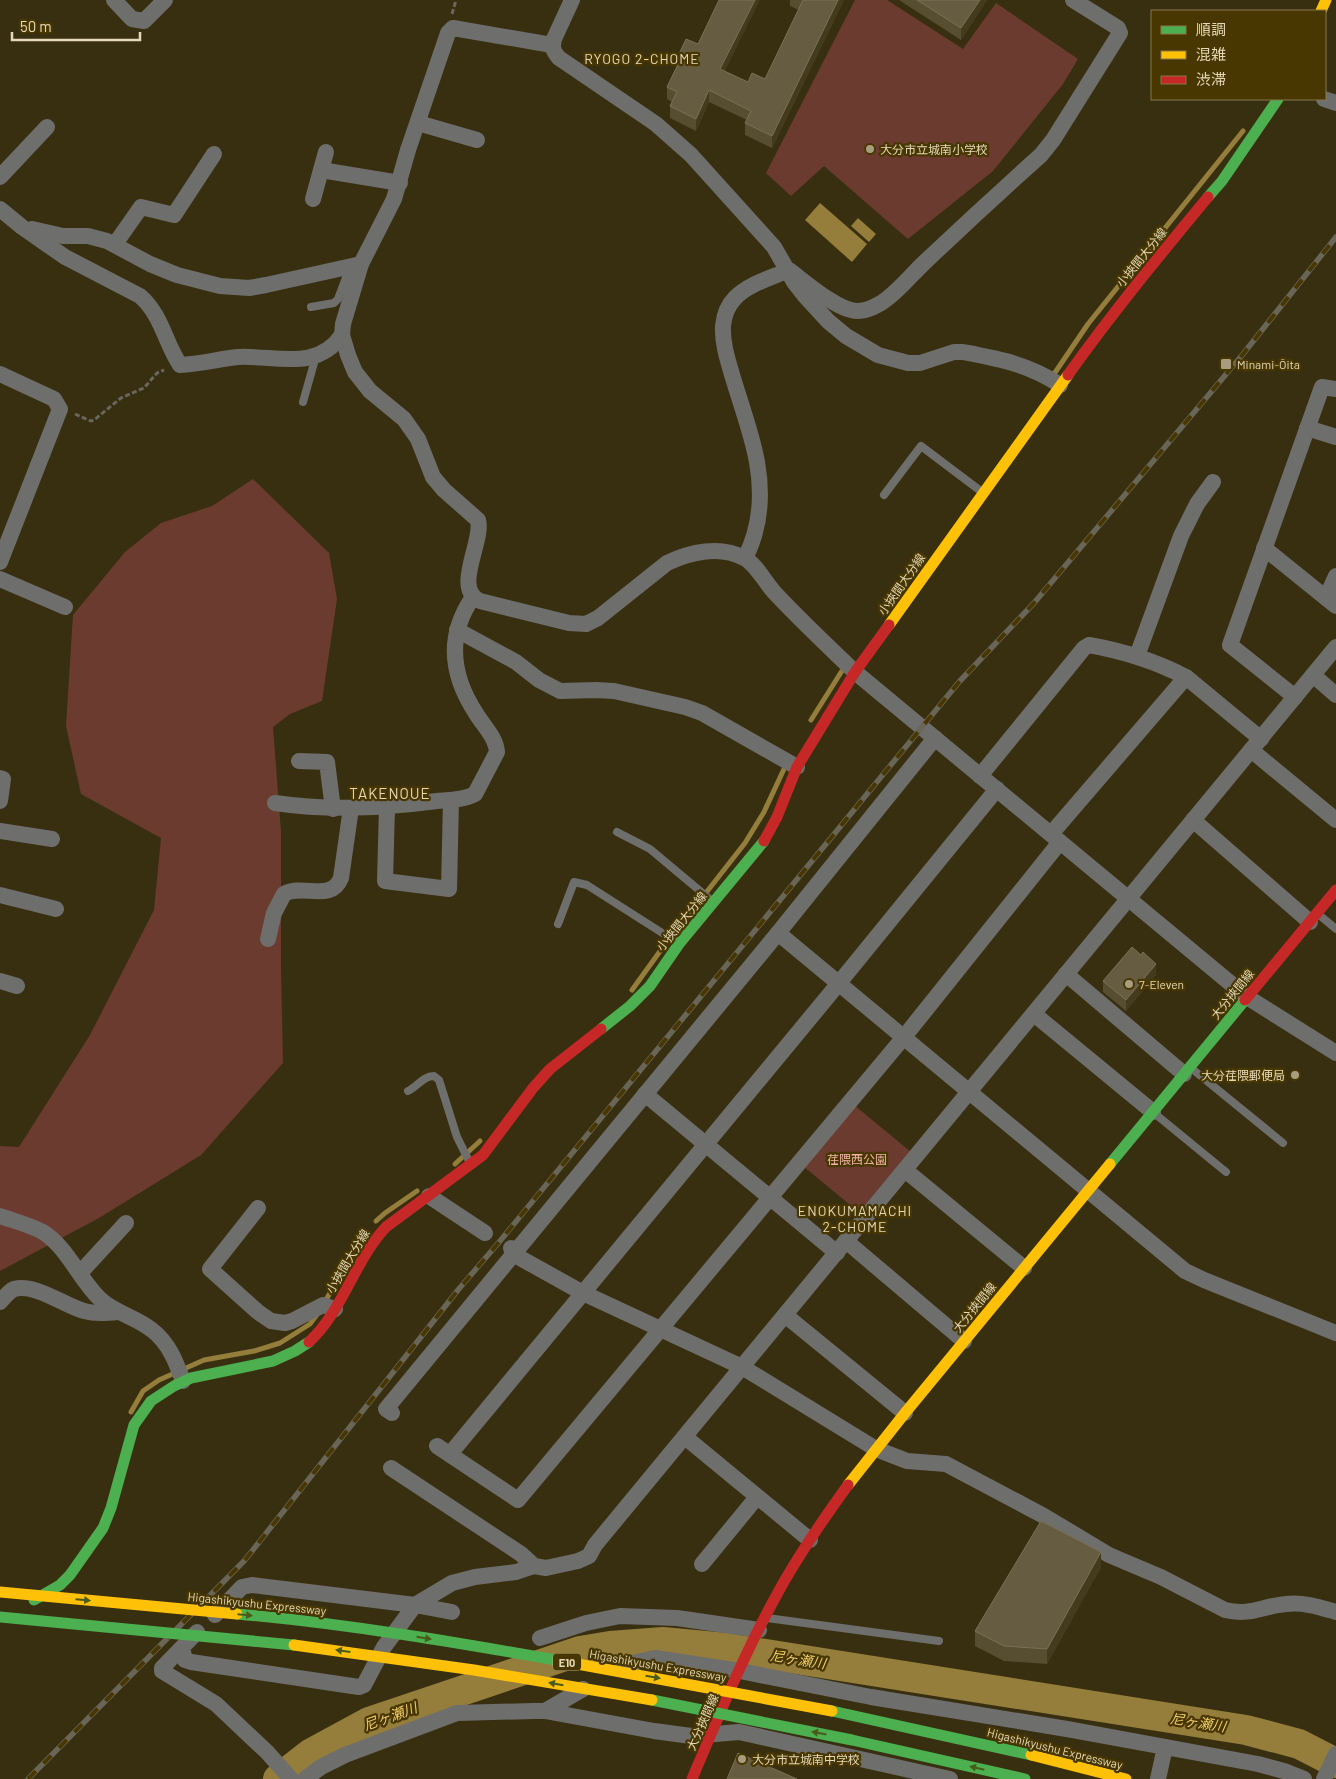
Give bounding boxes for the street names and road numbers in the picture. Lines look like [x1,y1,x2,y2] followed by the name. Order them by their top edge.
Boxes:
[1113,225,1169,289] street label: 小挾間大分線
[875,550,927,618] street label: 小挾間大分線
[653,889,709,953] street label: 小挾間大分線
[1208,966,1256,1022] street label: 大分挾間線
[322,1227,372,1295] street label: 小挾間大分線
[950,1279,998,1335] street label: 大分挾間線
[187,1589,327,1617] street label: Higashikyushu Expressway
[588,1646,728,1684] street label: Higashikyushu Expressway
[553,1654,581,1670] road number: E10
[683,1692,721,1752] street label: 大分挾間線
[986,1724,1125,1772] street label: Higashikyushu Expressway

